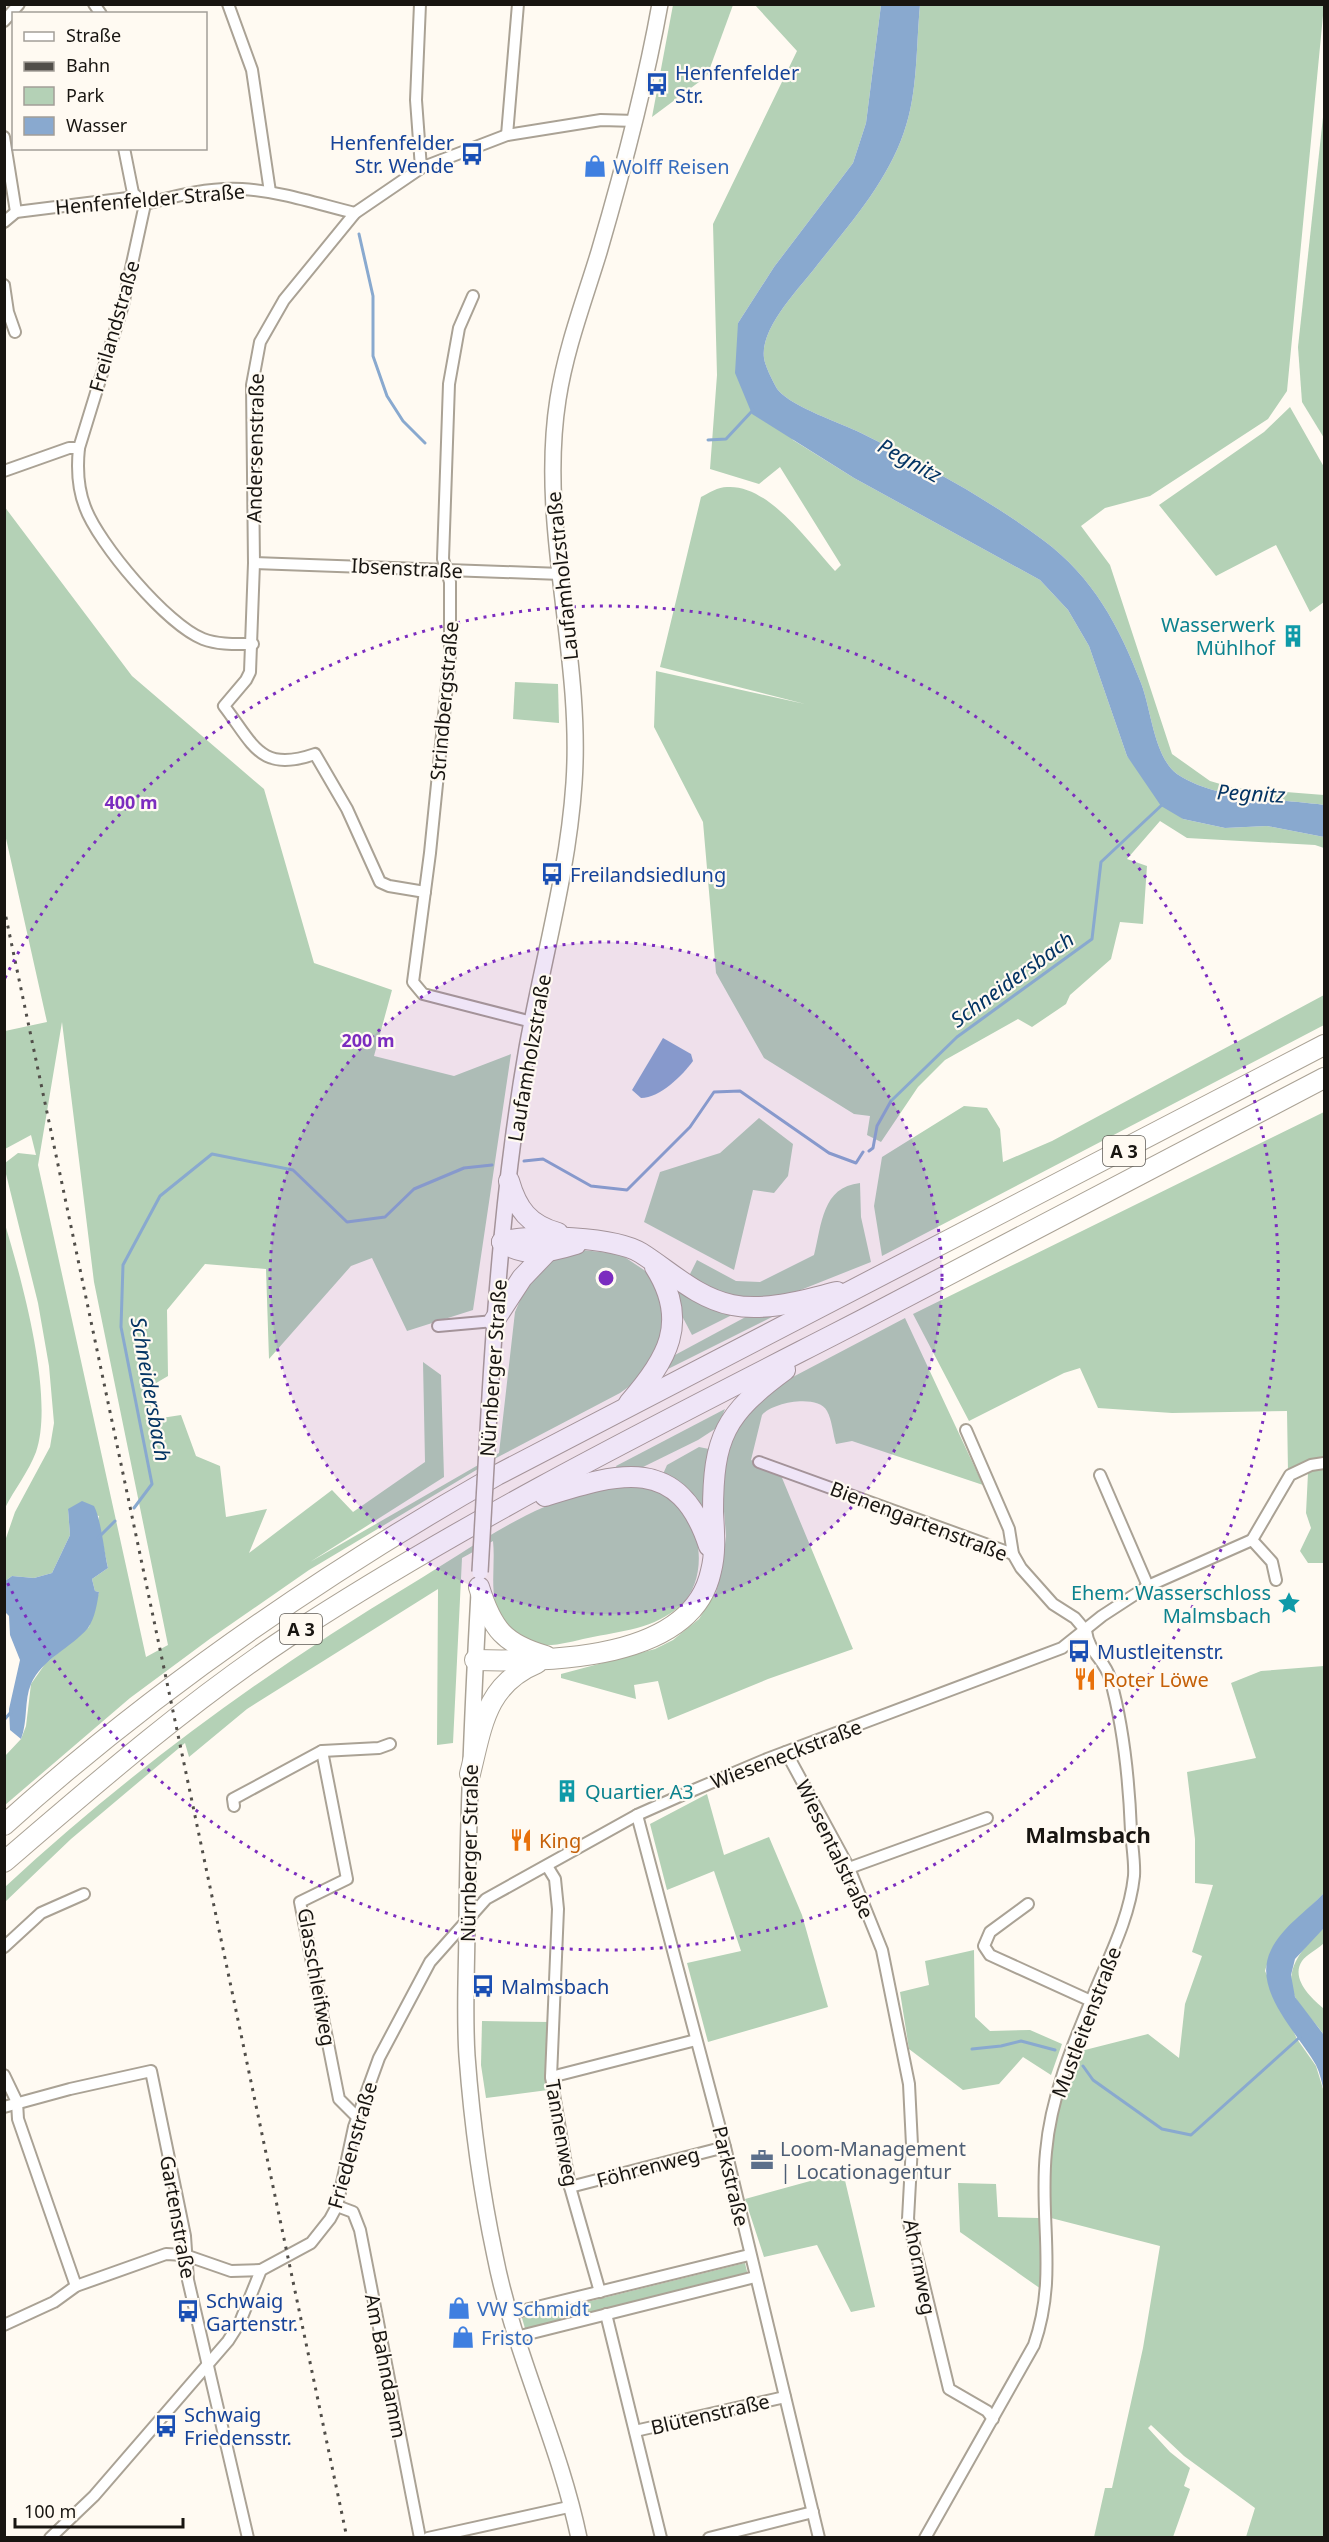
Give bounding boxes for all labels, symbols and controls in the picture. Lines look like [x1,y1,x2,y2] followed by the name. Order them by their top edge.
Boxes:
[12,12,207,150] legend
[66,23,121,47] text: Straße
[66,53,110,77] text: Bahn
[675,59,799,109] place label: Henfenfelder Str.
[644,71,670,97] bus stop icon: Henfenfelder Str.
[66,83,104,107] text: Park
[66,113,128,137] text: Wasser
[330,129,454,179] place label: Henfenfelder Str. Wende
[459,141,485,167] bus stop icon: Henfenfelder Str. Wende
[582,153,608,179] shop icon: Wolff Reisen
[613,153,730,180] place label: Wolff Reisen
[54,177,246,221] street label: Henfenfelder Straße
[82,257,146,395] street label: Freilandstraße
[240,373,270,523] street label: Andersenstraße
[873,431,947,489] water label: Pegnitz
[540,490,584,662] street label: Laufamholzstraße
[350,552,464,584] street label: Ibsenstraße
[1161,611,1276,661] place label: Wasserwerk Mühlhof
[424,620,464,782] street label: Strindbergstraße
[1280,623,1306,649] building icon: Wasserwerk Mühlhof
[1216,777,1287,809] water label: Pegnitz
[104,790,158,814] text: 400 m
[539,861,565,887] bus stop icon: Freilandsiedlung
[570,861,726,888] place label: Freilandsiedlung
[945,925,1079,1033] water label: Schneidersbach
[501,972,557,1144] street label: Laufamholzstraße
[341,1028,395,1052] text: 200 m
[1103,1136,1145,1166] road number: A 3
[596,1268,616,1288] centre of rings
[473,1278,513,1458] street label: Nürnberger Straße
[125,1315,177,1463] water label: Schneidersbach
[826,1475,1012,1567] street label: Bienengartenstraße
[1071,1579,1271,1629] place label: Ehem. Wasserschloss Malmsbach
[1276,1590,1302,1616] place icon: Ehem. Wasserschloss Malmsbach
[280,1614,322,1644] road number: A 3
[1066,1638,1092,1664] bus stop icon: Mustleitenstr.
[1097,1638,1224,1665] place label: Mustleitenstr.
[1072,1666,1098,1692] restaurant icon: Roter Löwe
[1103,1666,1209,1693] place label: Roter Löwe
[707,1713,865,1795] street label: Wieseneckstraße
[454,1764,484,1942] street label: Nürnberger Straße
[790,1775,880,1923] street label: Wiesentalstraße
[554,1778,580,1804] building icon: Quartier A3
[585,1778,694,1805] place label: Quartier A3
[1025,1819,1151,1849] district label: Malmsbach
[508,1827,534,1853] restaurant icon: King
[539,1827,581,1854] place label: King
[292,1906,342,2048] street label: Glasschleifweg
[1045,1943,1127,2101] street label: Mustleitenstraße
[470,1973,496,1999] bus stop icon: Malmsbach
[501,1973,609,2000] place label: Malmsbach
[539,2077,585,2189] street label: Tannenweg
[321,2078,383,2212] street label: Friedenstraße
[706,2123,756,2229] street label: Parkstraße
[780,2135,966,2185] place label: Loom-Management | Locationagentur
[593,2140,703,2194] street label: Föhrenweg
[749,2147,775,2173] office icon: Loom-Management | Locationagentur
[154,2153,202,2281] street label: Gartenstraße
[897,2217,943,2317] street label: Ahornweg
[206,2287,298,2337] place label: Schwaig Gartenstr.
[359,2291,413,2441] street label: Am Bahndamm
[446,2295,472,2321] shop icon: VW Schmidt
[477,2295,589,2322] place label: VW Schmidt
[175,2298,201,2324] bus stop icon: Schwaig Gartenstr.
[450,2324,476,2350] shop icon: Fristo
[481,2324,534,2351] place label: Fristo
[648,2387,772,2441] street label: Blütenstraße
[184,2401,292,2451] place label: Schwaig Friedensstr.
[153,2413,179,2439] bus stop icon: Schwaig Friedensstr.
[15,2491,183,2529] scale bar
[24,2499,76,2523] text: 100 m

